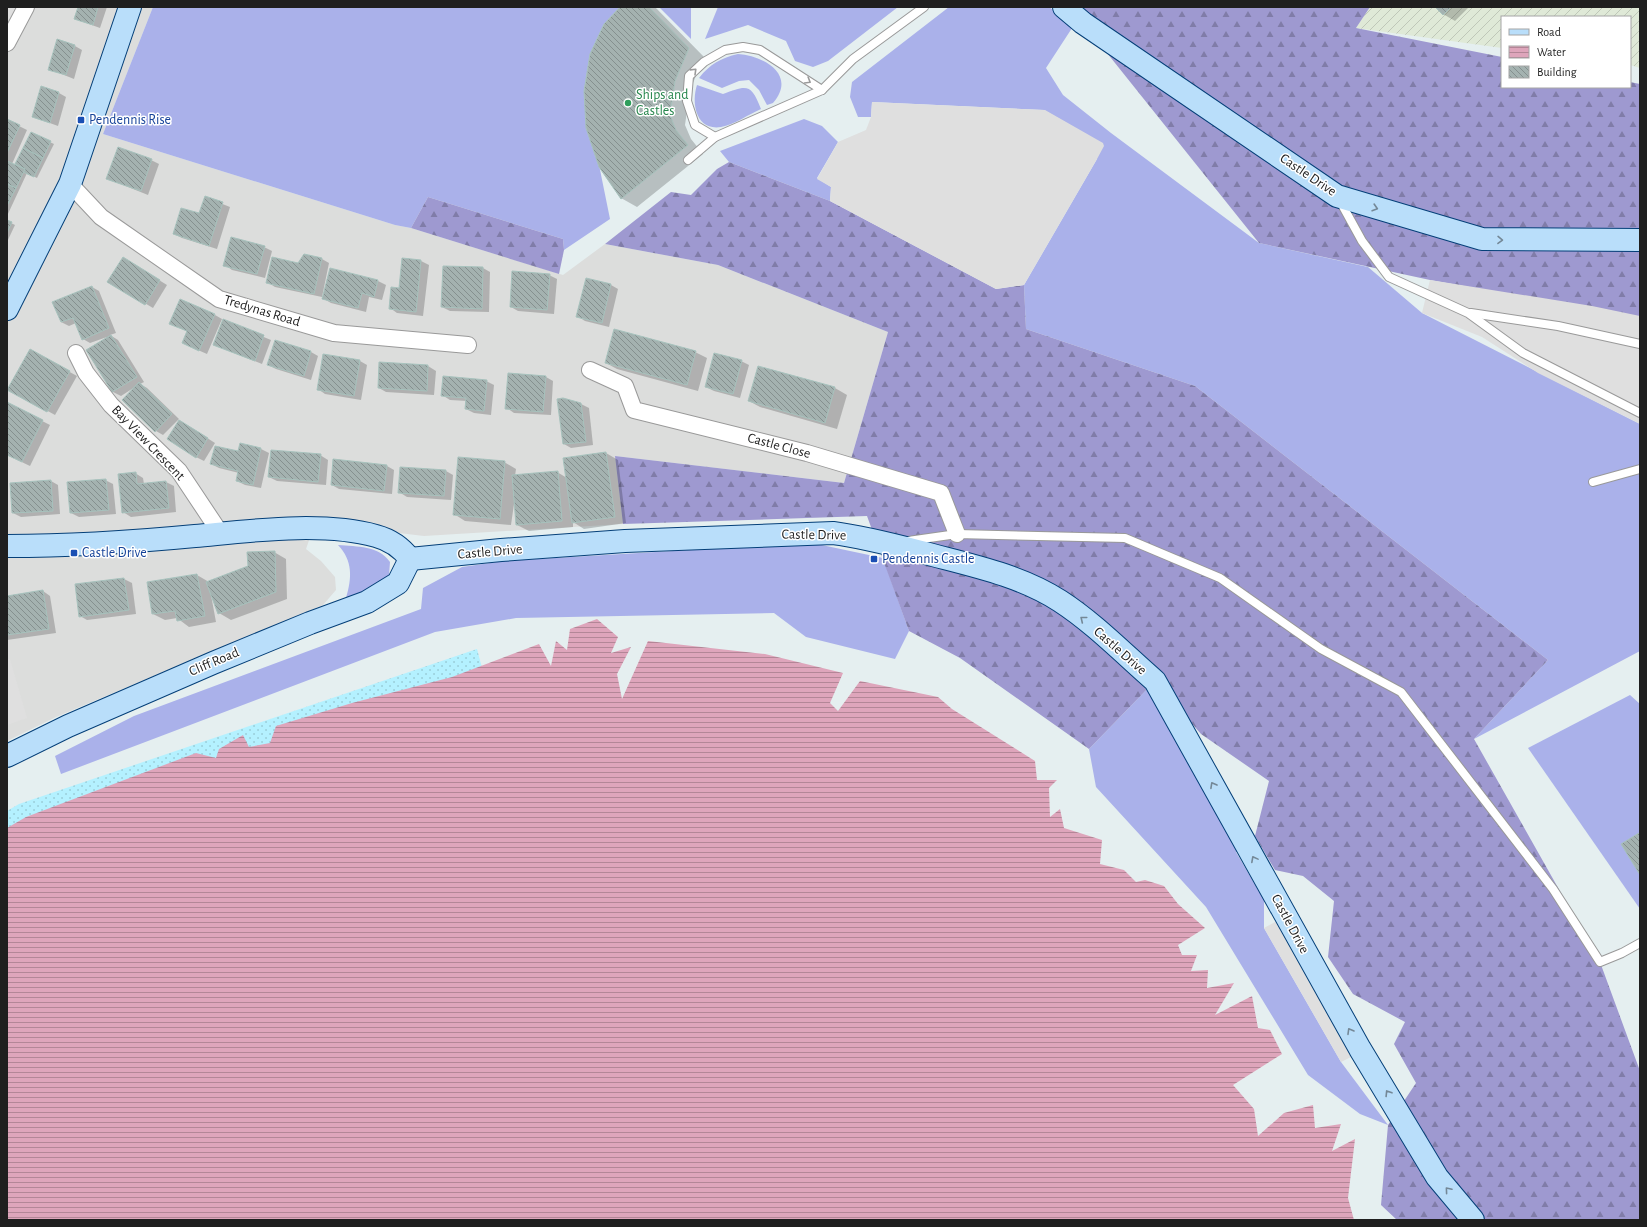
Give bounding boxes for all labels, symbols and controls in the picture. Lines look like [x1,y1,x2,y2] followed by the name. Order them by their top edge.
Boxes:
[1501,16,1631,88] legend
[1537,26,1561,38] text: Road
[1537,46,1566,58] text: Water
[1537,66,1577,78] text: Building
[689,68,697,76] one-way arrow
[804,77,811,84] one-way arrow
[636,88,689,118] place label: Ships and Castles
[623,98,633,108] marker: Ships and Castles
[89,113,171,127] place label: Pendennis Rise
[76,115,86,125] marker: Pendennis Rise
[1277,151,1339,199] street label: Castle Drive
[1371,203,1378,212] one-way arrow
[1497,236,1503,244] one-way arrow
[222,293,302,329] street label: Tredynas Road
[109,403,188,484] street label: Bay View Crescent
[746,431,812,461] street label: Castle Close
[782,527,846,543] street label: Castle Drive
[457,542,523,562] street label: Castle Drive
[82,546,147,560] place label: Castle Drive
[69,548,79,558] marker: Castle Drive
[882,552,975,566] place label: Pendennis Castle
[869,554,879,564] marker: Pendennis Castle
[1081,617,1088,624] one-way arrow
[1091,624,1149,678] street label: Castle Drive
[187,645,241,679] street label: Cliff Road
[1211,782,1218,789] one-way arrow
[1252,856,1259,864] one-way arrow
[1269,892,1311,956] street label: Castle Drive
[1347,1028,1354,1035] one-way arrow
[1385,1090,1392,1097] one-way arrow
[1446,1188,1453,1195] one-way arrow

